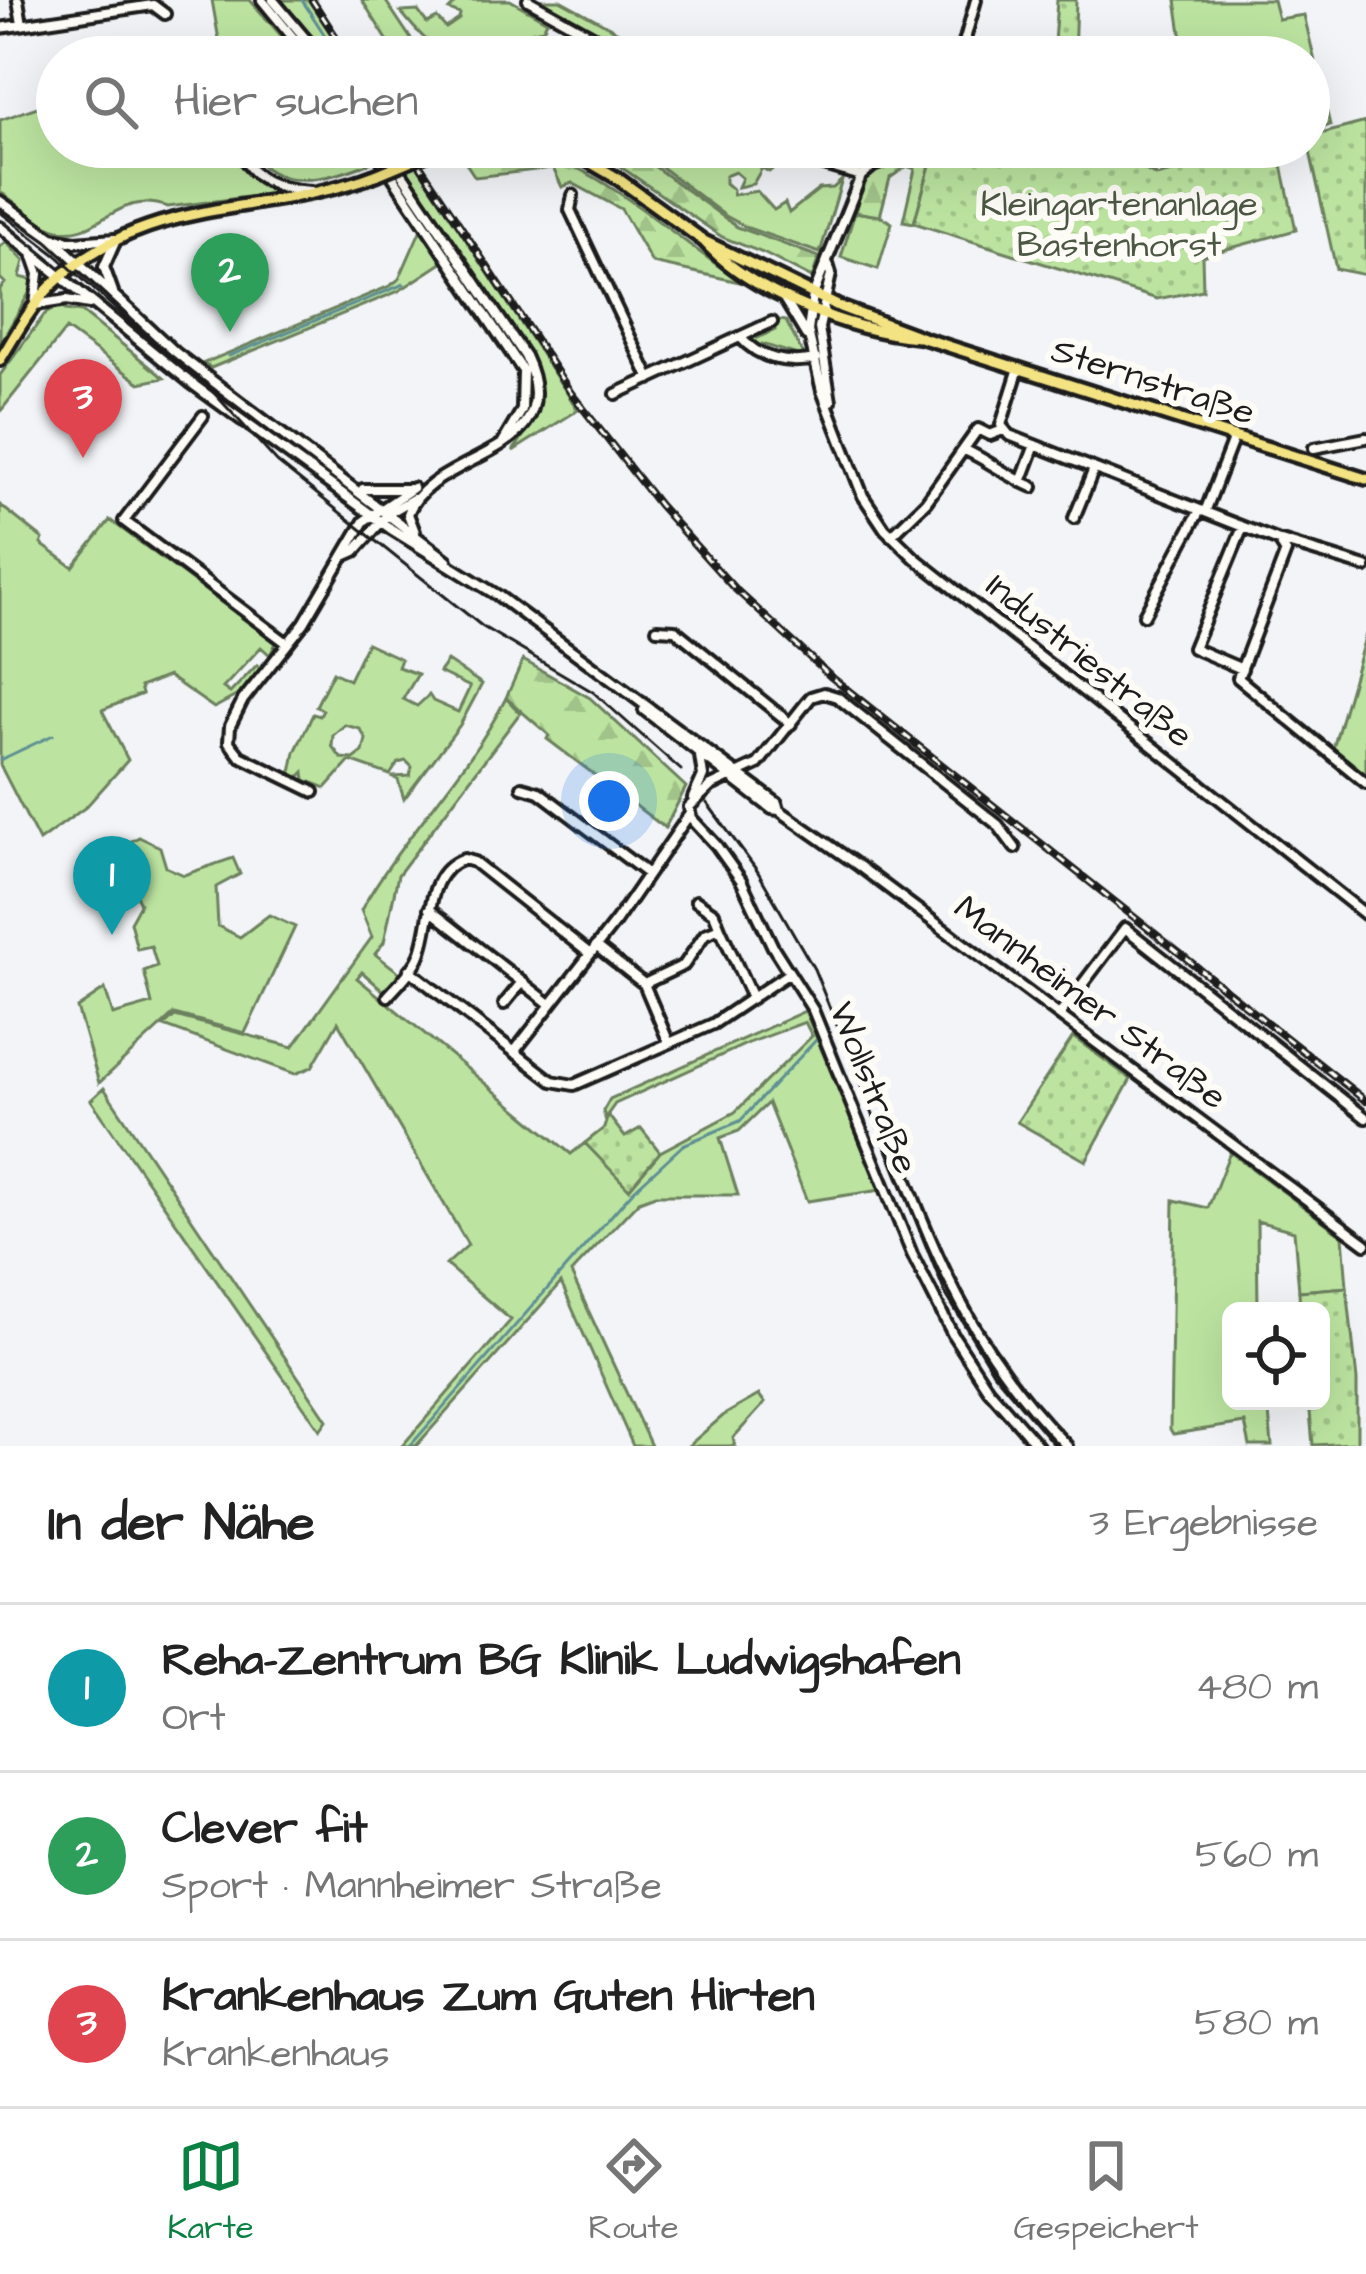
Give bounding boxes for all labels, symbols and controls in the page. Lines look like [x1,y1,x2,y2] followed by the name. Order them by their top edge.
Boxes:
[36,36,1330,168] search box
[78,69,144,135] icon: search
[174,71,418,133] text: Hier suchen
[980,179,1258,271] park label: Kleingartenanlage Bastenhorst
[191,233,269,332] pin: 2
[1045,325,1261,439] street label: Sternstraße
[44,359,122,458] pin: 3
[974,561,1204,761] street label: Industriestraße
[579,771,639,831] your location
[73,836,151,935] pin: 1
[943,883,1237,1123] street label: Mannheimer Straße
[815,994,931,1182] street label: Wollstraße
[1222,1302,1330,1410] map controls
[1222,1302,1330,1410] button: locate
[48,1489,315,1560] text: In der Nähe
[1089,1497,1318,1551] text: 3 Ergebnisse
[162,1630,961,1692] text: Reha-Zentrum BG Klinik Ludwigshafen
[85,1661,90,1715] text: 1
[1196,1661,1318,1715] text: 480 m
[162,1692,225,1746] text: Ort
[162,1798,368,1860] text: Clever fit
[76,1829,98,1883] text: 2
[1195,1829,1318,1883] text: 560 m
[162,1860,662,1914] text: Sport · Mannheimer Straße
[162,1966,815,2028] text: Krankenhaus Zum Guten Hirten
[77,1997,97,2051] text: 3
[1195,1997,1318,2051] text: 580 m
[162,2028,390,2082] text: Krankenhaus
[167,2133,254,2251] tab: Karte
[589,2133,679,2251] tab: Route
[1013,2133,1199,2251] tab: Gespeichert

